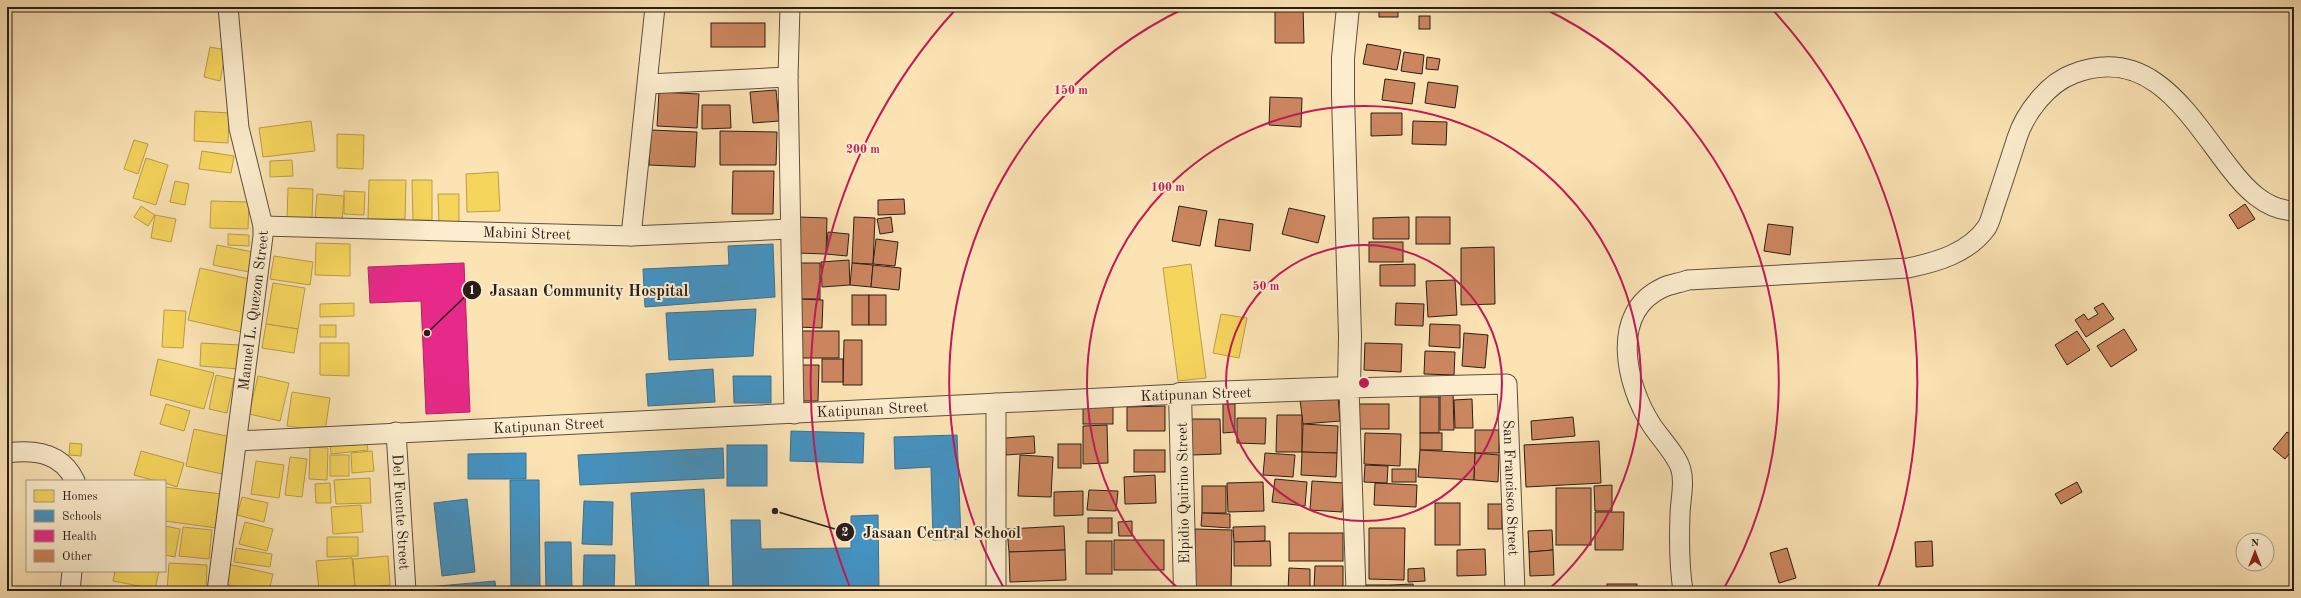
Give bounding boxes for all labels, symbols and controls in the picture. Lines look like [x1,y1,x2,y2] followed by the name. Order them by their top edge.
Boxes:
[1054,84,1088,97] text: 150 m
[846,144,880,156] text: 200 m
[1151,182,1185,194] text: 100 m
[483,226,571,243] street label: Mabini Street
[237,230,272,392] street label: Manuel L. Quezon Street
[462,276,697,304] callout: Jasaan Community Hospital
[1253,280,1280,293] text: 50 m
[489,284,689,300] text: Jasaan Community Hospital
[469,285,475,297] text: 1
[1357,376,1371,390] centre of rings
[1140,386,1252,405] street label: Katipunan Street
[816,401,928,421] street label: Katipunan Street
[493,417,605,437] street label: Katipunan Street
[1499,420,1520,556] street label: San Francisco Street
[1176,422,1193,564] street label: Elpidio Quirino Street
[388,453,411,570] street label: Del Fuente Street
[26,480,166,572] legend
[62,491,98,503] text: Homes
[62,511,102,523] text: Schools
[835,518,1029,546] callout: Jasaan Central School
[863,526,1021,542] text: Jasaan Central School
[842,527,849,539] text: 2
[62,531,97,543] text: Health
[2235,532,2275,572] north arrow
[2251,538,2260,549] text: N
[62,551,92,563] text: Other

